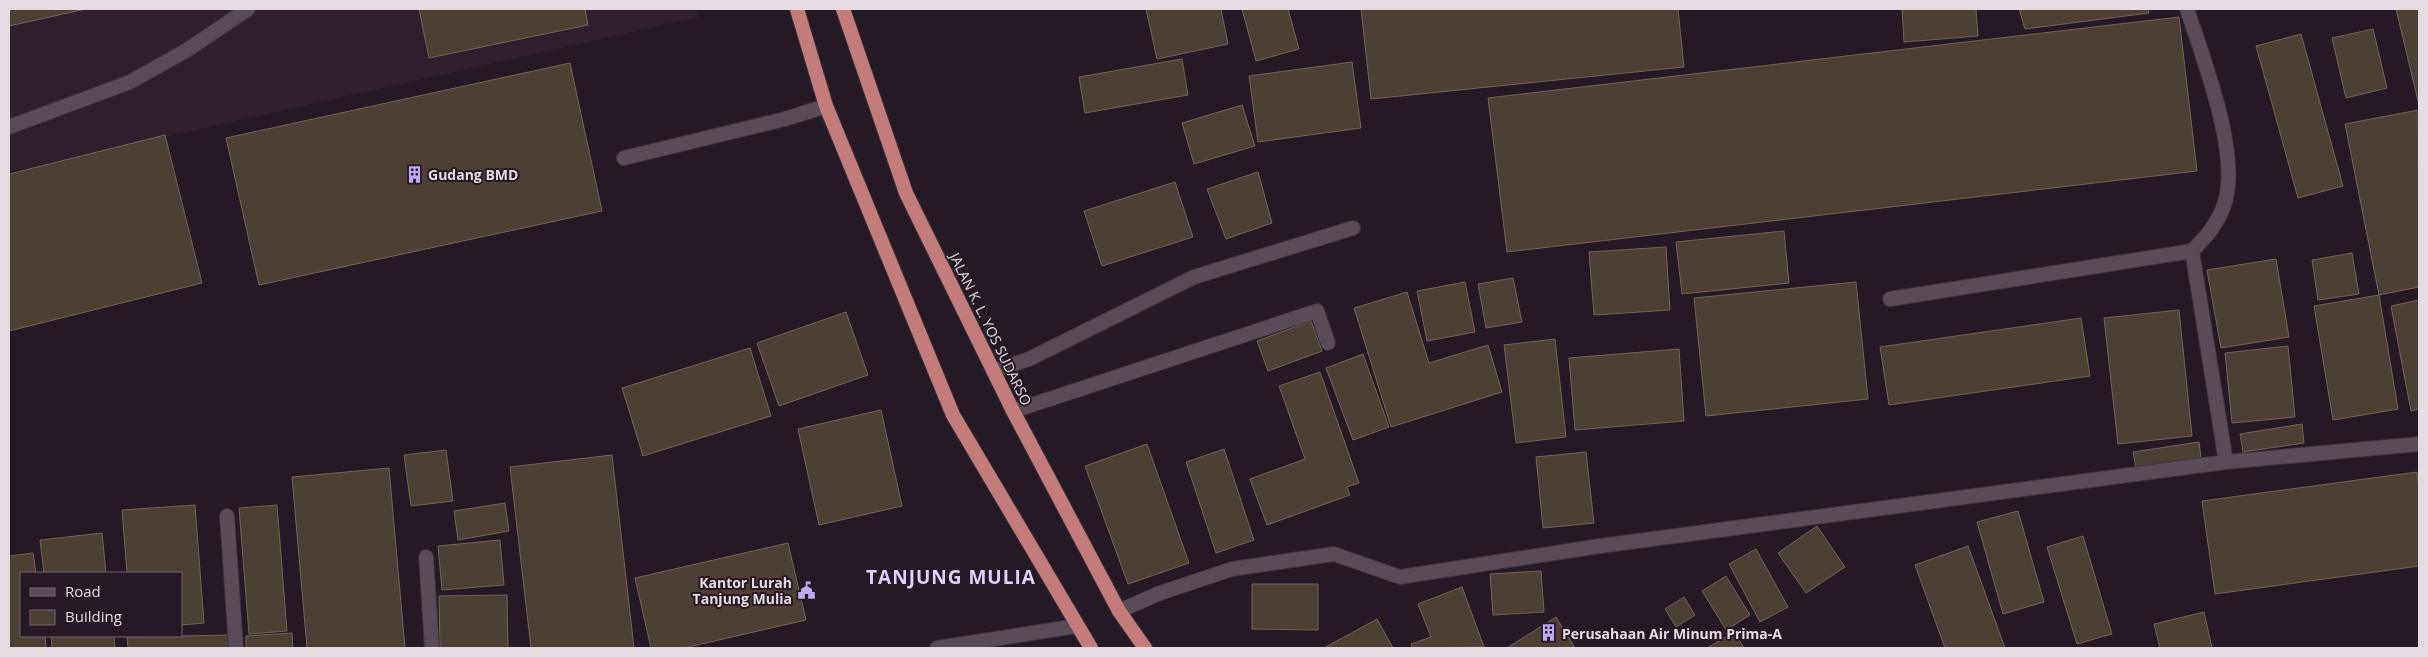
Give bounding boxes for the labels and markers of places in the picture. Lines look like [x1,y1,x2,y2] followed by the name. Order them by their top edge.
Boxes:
[404,164,424,184] building icon: Gudang BMD
[428,165,518,184] place label: Gudang BMD
[693,573,792,608] place label: Kantor Lurah Tanjung Mulia
[796,580,816,600] public building icon: Kantor Lurah Tanjung Mulia
[1538,623,1558,643] building icon: Perusahaan Air Minum Prima-A
[1562,624,1782,643] place label: Perusahaan Air Minum Prima-A

